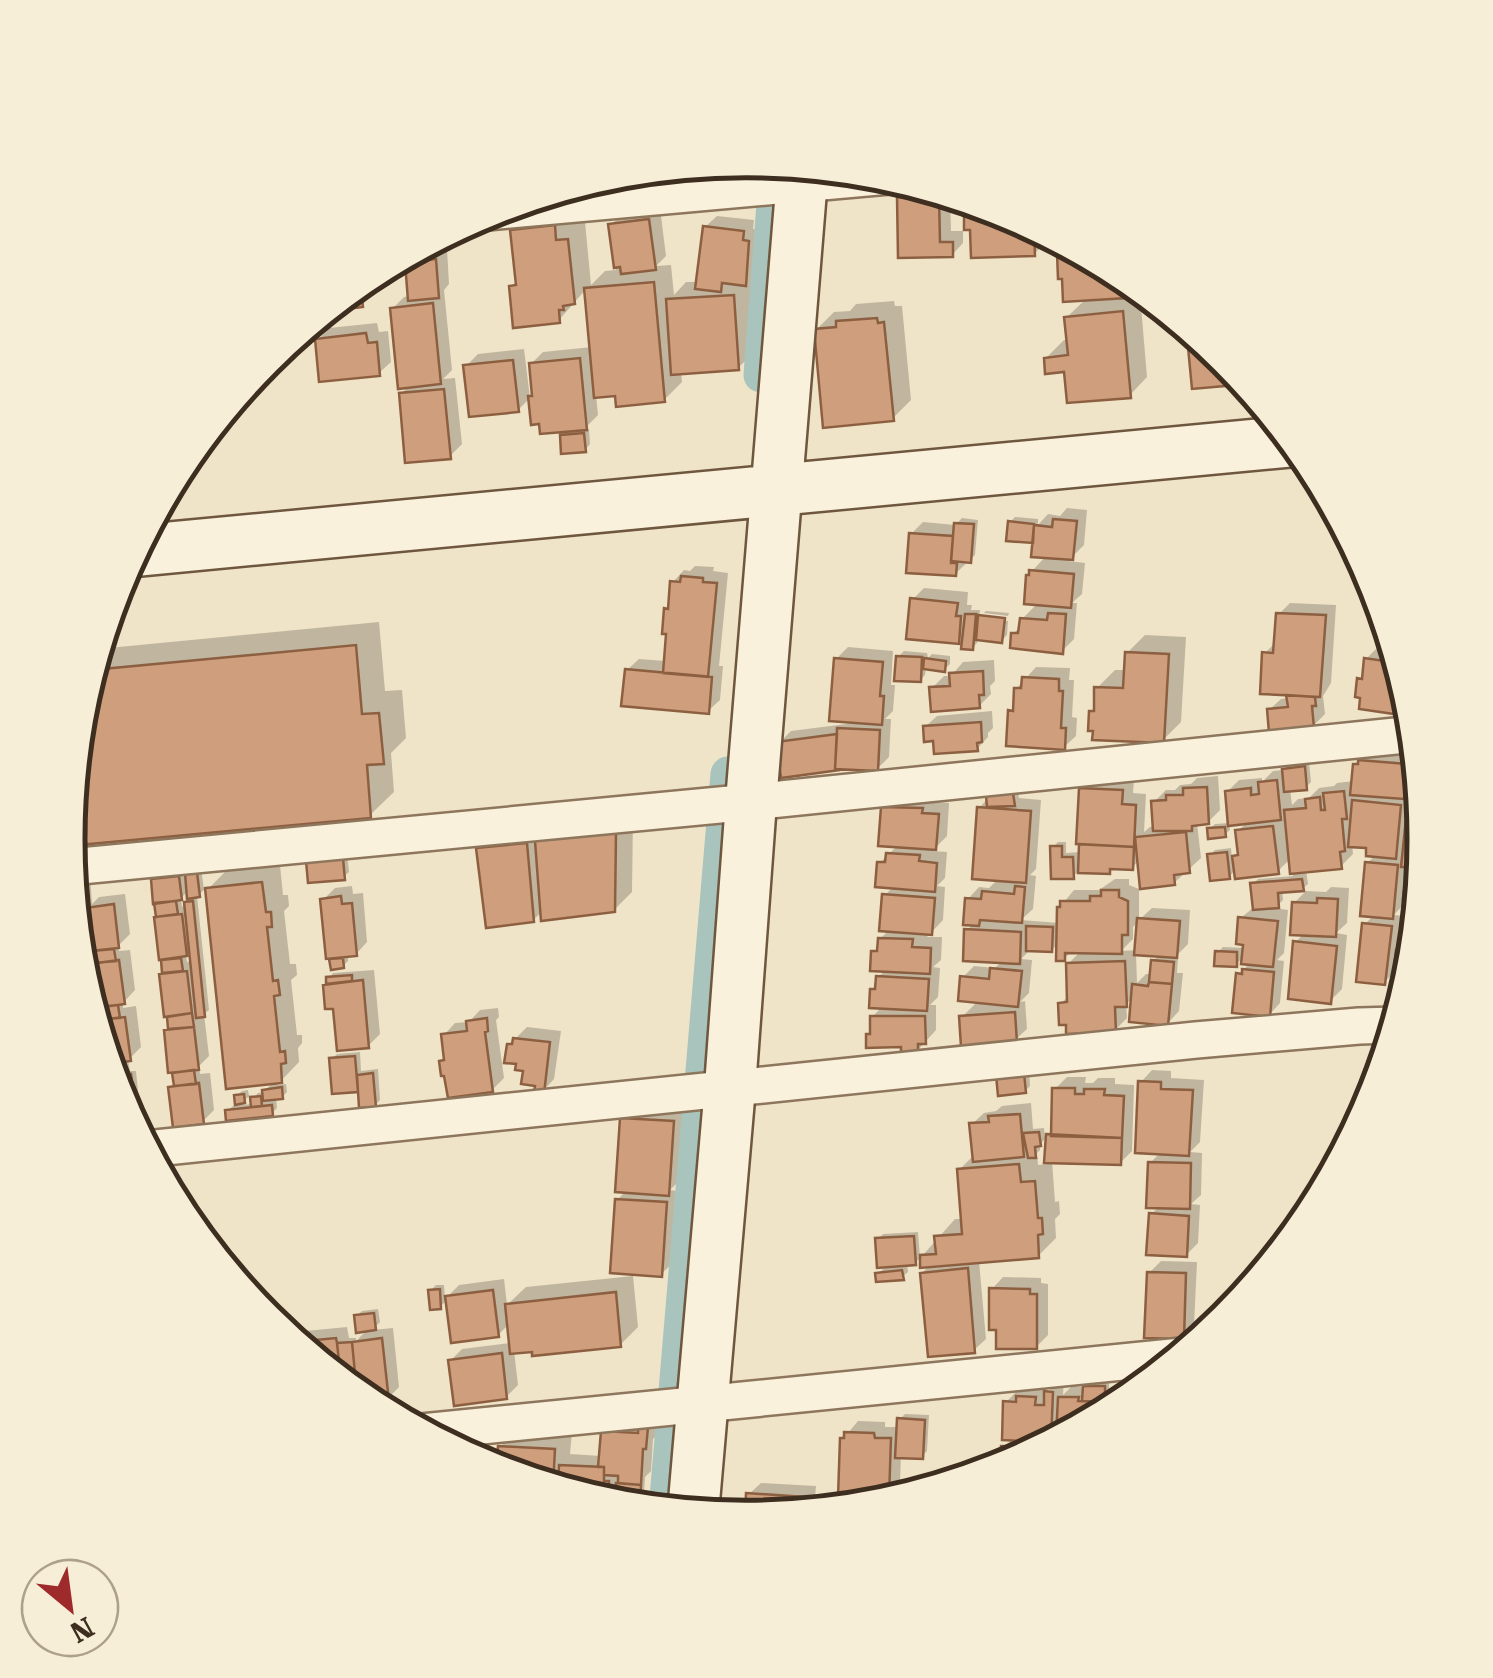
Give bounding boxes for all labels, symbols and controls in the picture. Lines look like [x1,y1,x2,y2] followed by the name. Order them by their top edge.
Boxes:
[20,1558,120,1658] north arrow
[64,1610,99,1649] text: N

